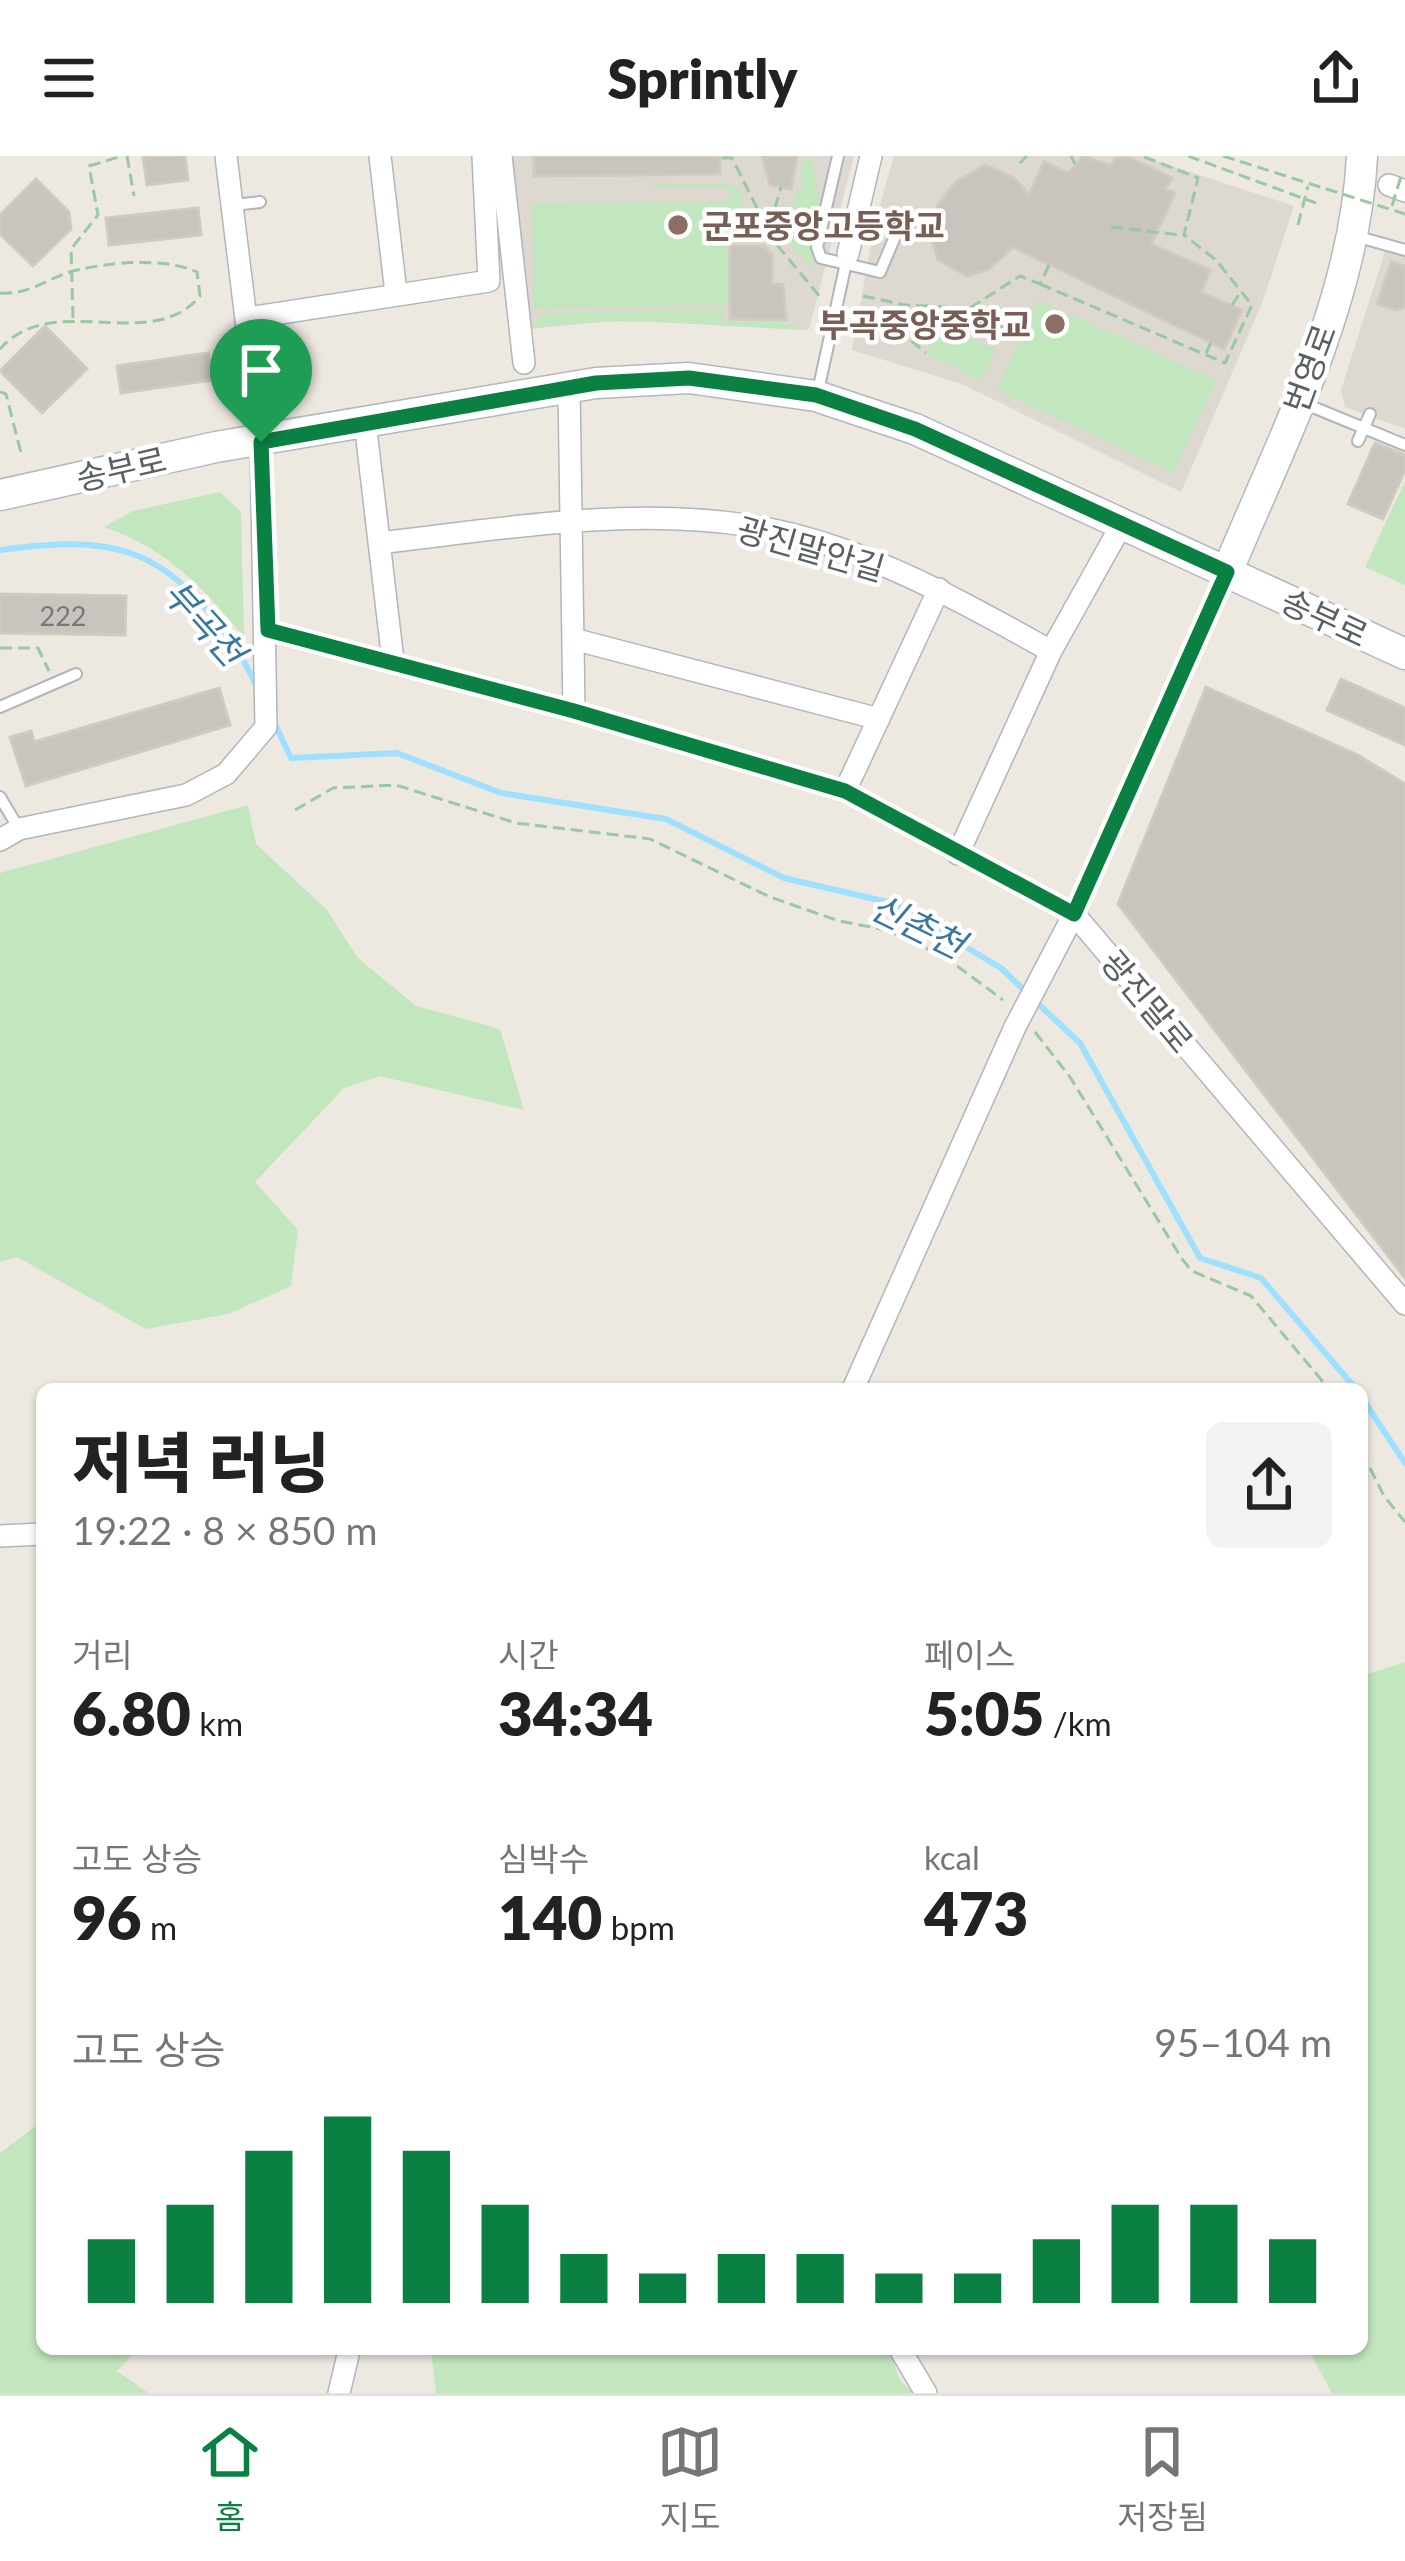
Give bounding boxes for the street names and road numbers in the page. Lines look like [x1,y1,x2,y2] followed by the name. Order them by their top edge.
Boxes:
[1275,318,1343,418] street label: 번영로
[72,438,170,498] street label: 송부로
[733,508,889,588] street label: 광진말안길
[1275,580,1375,654] street label: 송부로
[1094,942,1202,1060] street label: 광진말로

